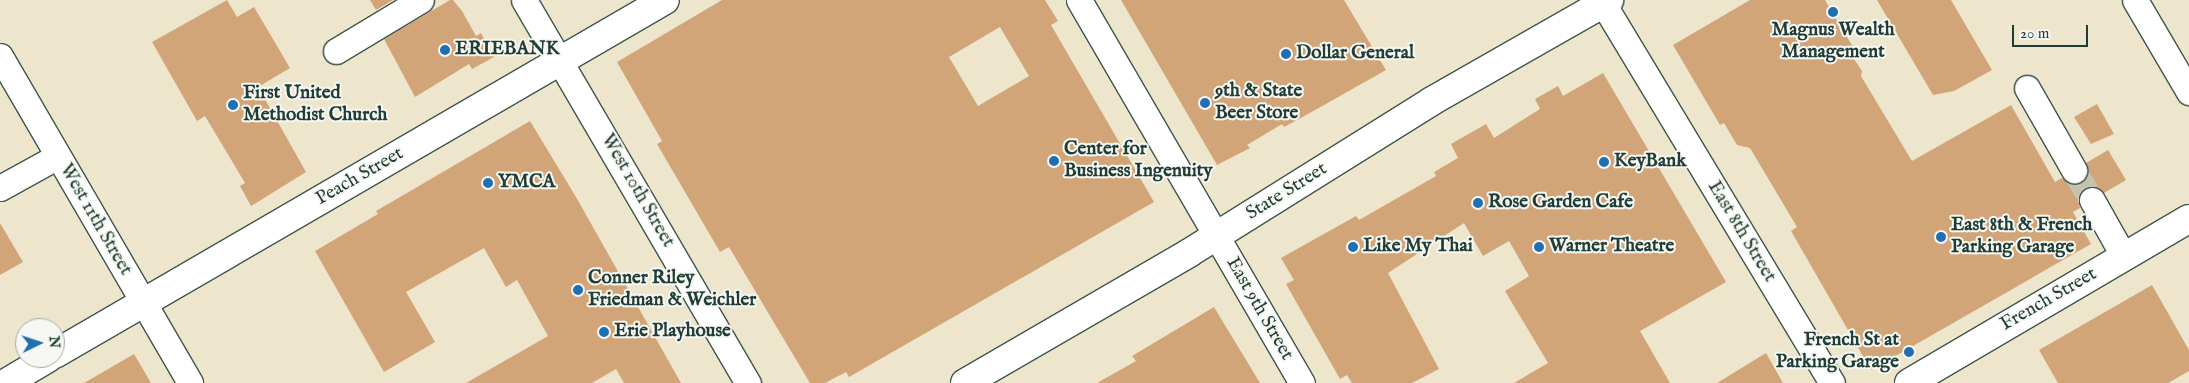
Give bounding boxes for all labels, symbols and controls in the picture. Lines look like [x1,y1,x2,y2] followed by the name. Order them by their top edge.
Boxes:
[1827,6,1839,18] marker: Magnus Wealth Management
[2014,15,2090,47] scale bar
[1772,20,1894,64] place label: Magnus Wealth Management
[2020,24,2049,43] text: 20 m
[455,39,559,61] place label: ERIEBANK
[1296,43,1414,65] place label: Dollar General
[439,44,451,56] marker: ERIEBANK
[1280,48,1292,60] marker: Dollar General
[1215,81,1302,125] place label: 9th & State Beer Store
[243,83,387,127] place label: First United Methodist Church
[1199,97,1211,109] marker: 9th & State Beer Store
[227,99,239,111] marker: First United Methodist Church
[595,130,679,252] street label: West 10th Street
[1064,139,1213,183] place label: Center for Business Ingenuity
[312,143,408,211] street label: Peach Street
[1614,151,1686,173] place label: KeyBank
[1048,155,1060,167] marker: Center for Business Ingenuity
[1598,156,1610,168] marker: KeyBank
[1242,158,1332,226] street label: State Street
[54,160,136,280] street label: West 11th Street
[498,172,555,194] place label: YMCA
[482,177,494,189] marker: YMCA
[1702,177,1780,287] street label: East 8th Street
[1488,192,1633,214] place label: Rose Garden Cafe
[1472,197,1484,209] marker: Rose Garden Cafe
[1951,215,2092,259] place label: East 8th & French Parking Garage
[1935,231,1947,243] marker: East 8th & French Parking Garage
[1363,236,1473,258] place label: Like My Thai
[1549,236,1674,258] place label: Warner Theatre
[1347,241,1359,253] marker: Like My Thai
[1533,241,1545,253] marker: Warner Theatre
[1220,254,1298,364] street label: East 9th Street
[1997,263,2101,337] street label: French Street
[588,268,756,312] place label: Conner Riley Friedman & Weichler
[572,284,584,296] marker: Conner Riley Friedman & Weichler
[15,318,65,368] north arrow
[614,321,731,343] place label: Erie Playhouse
[598,326,610,338] marker: Erie Playhouse
[1776,330,1899,374] place label: French St at Parking Garage
[45,335,63,349] text: N
[1903,346,1915,358] marker: French St at Parking Garage

